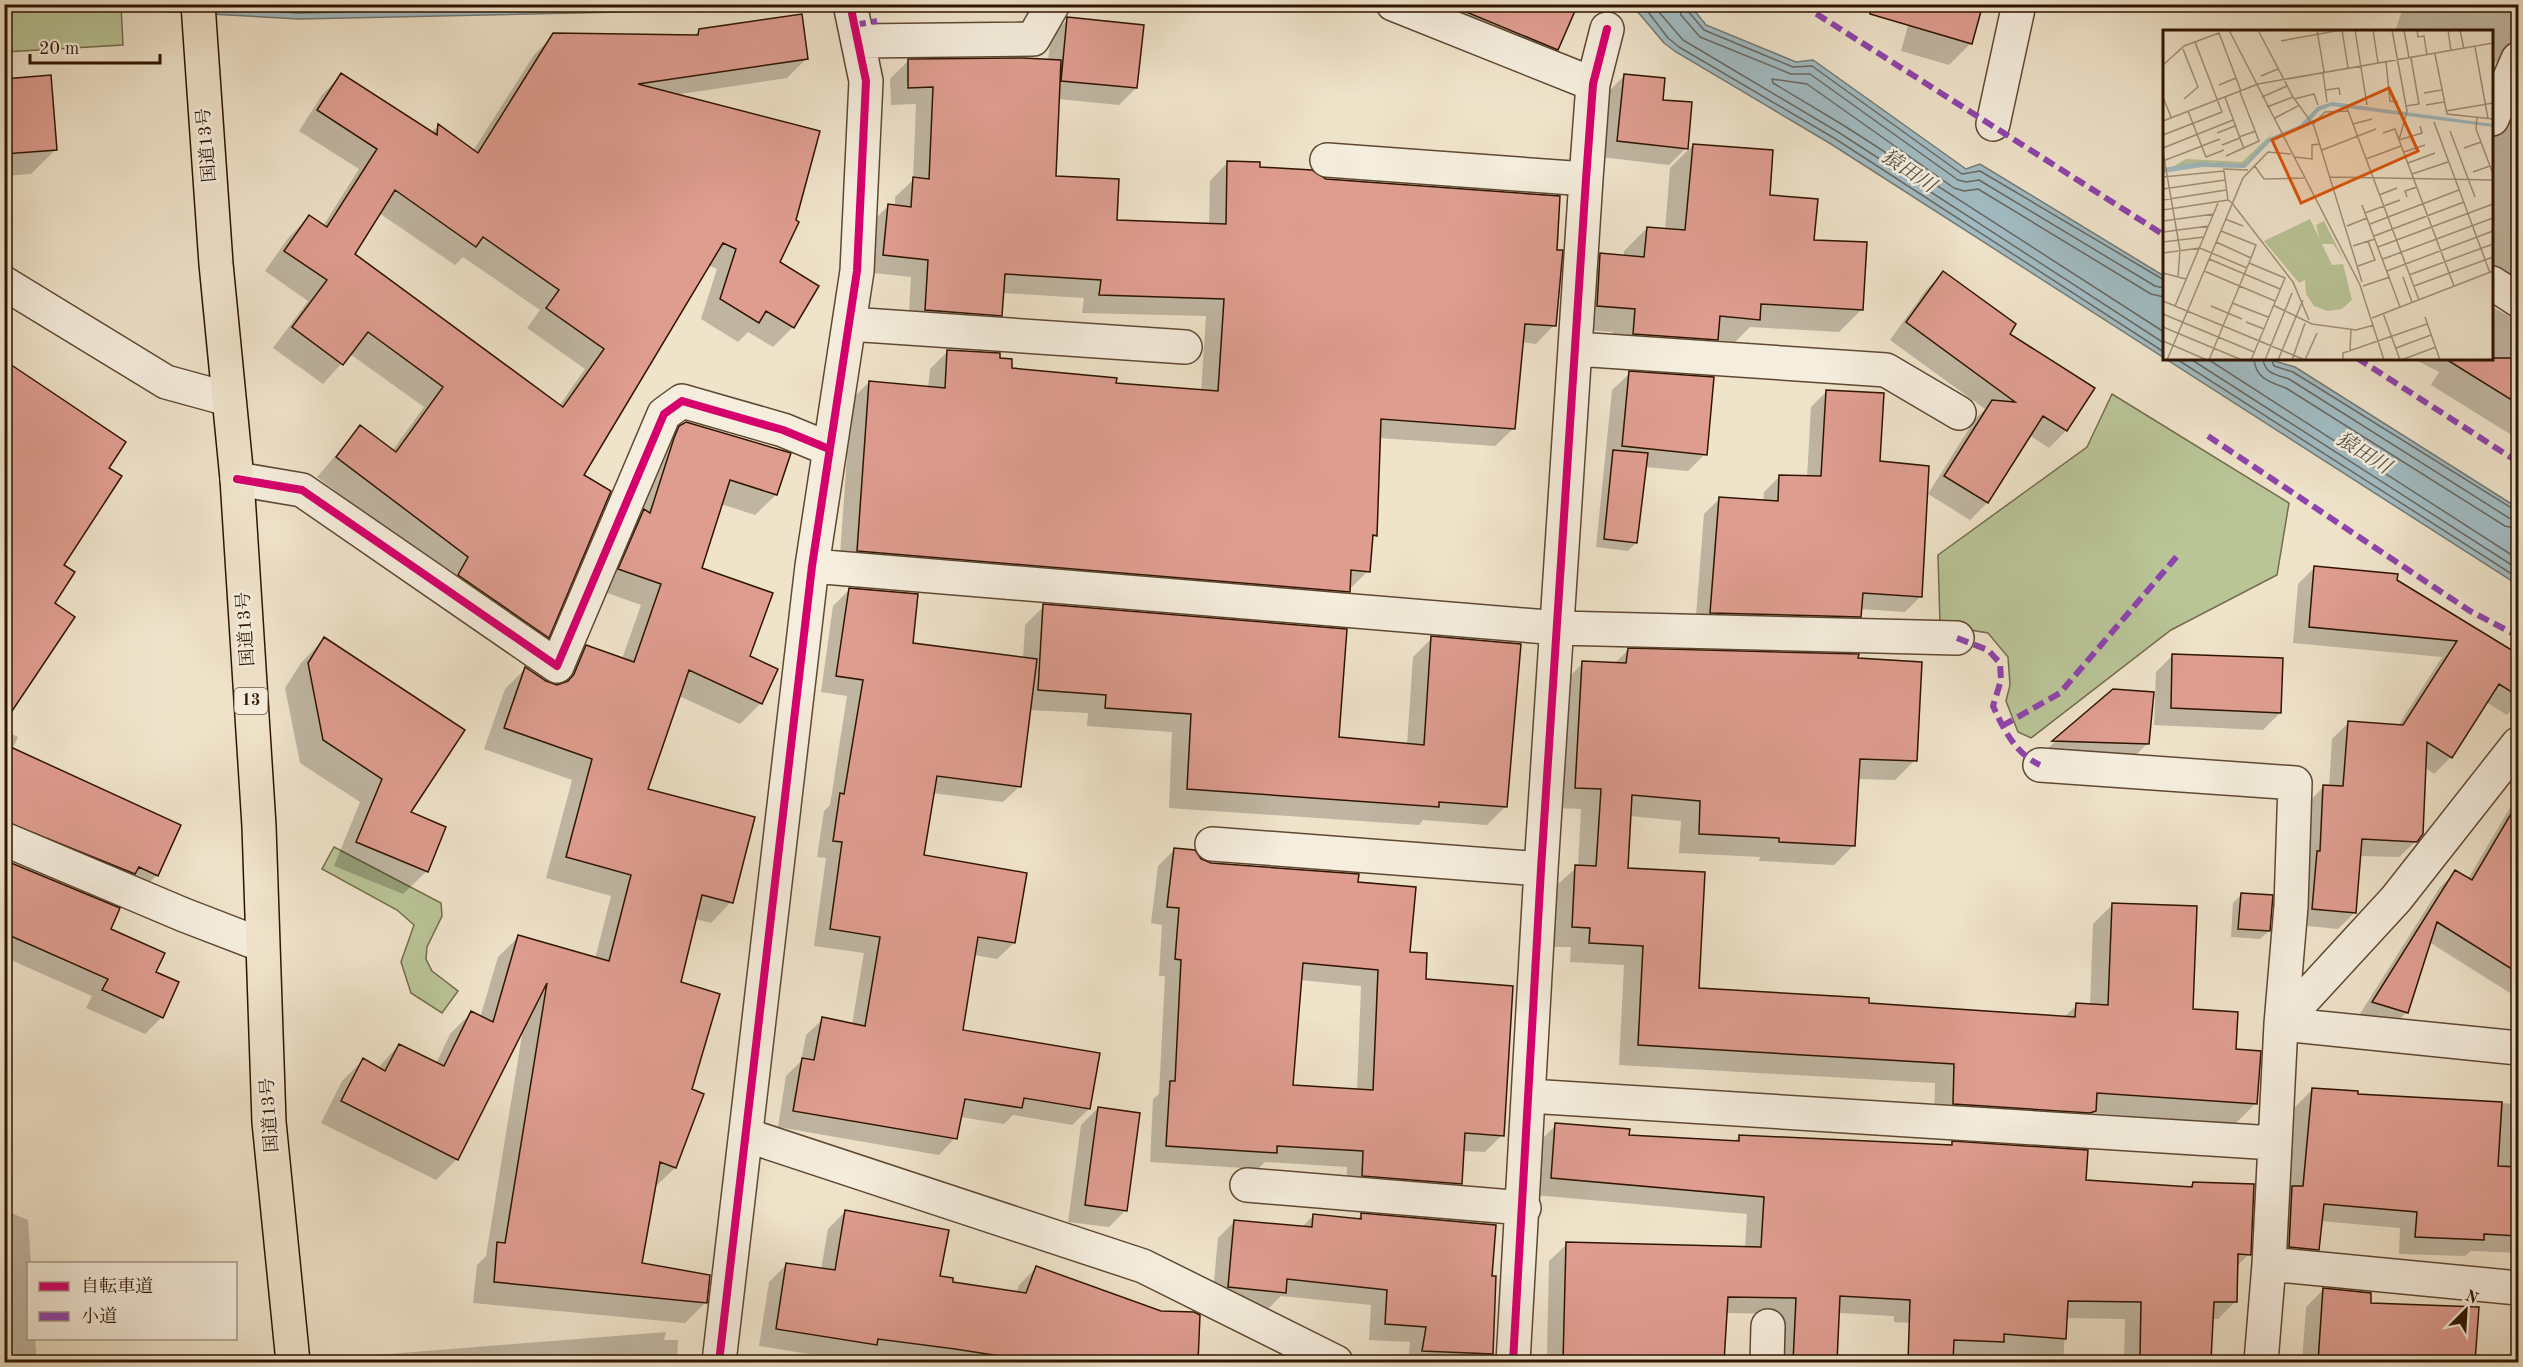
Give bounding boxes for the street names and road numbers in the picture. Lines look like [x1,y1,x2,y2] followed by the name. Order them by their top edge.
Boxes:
[193,107,219,183] street label: 国道13号
[232,591,258,667] street label: 国道13号
[234,688,268,714] road number: 13
[256,1077,282,1153] street label: 国道13号

